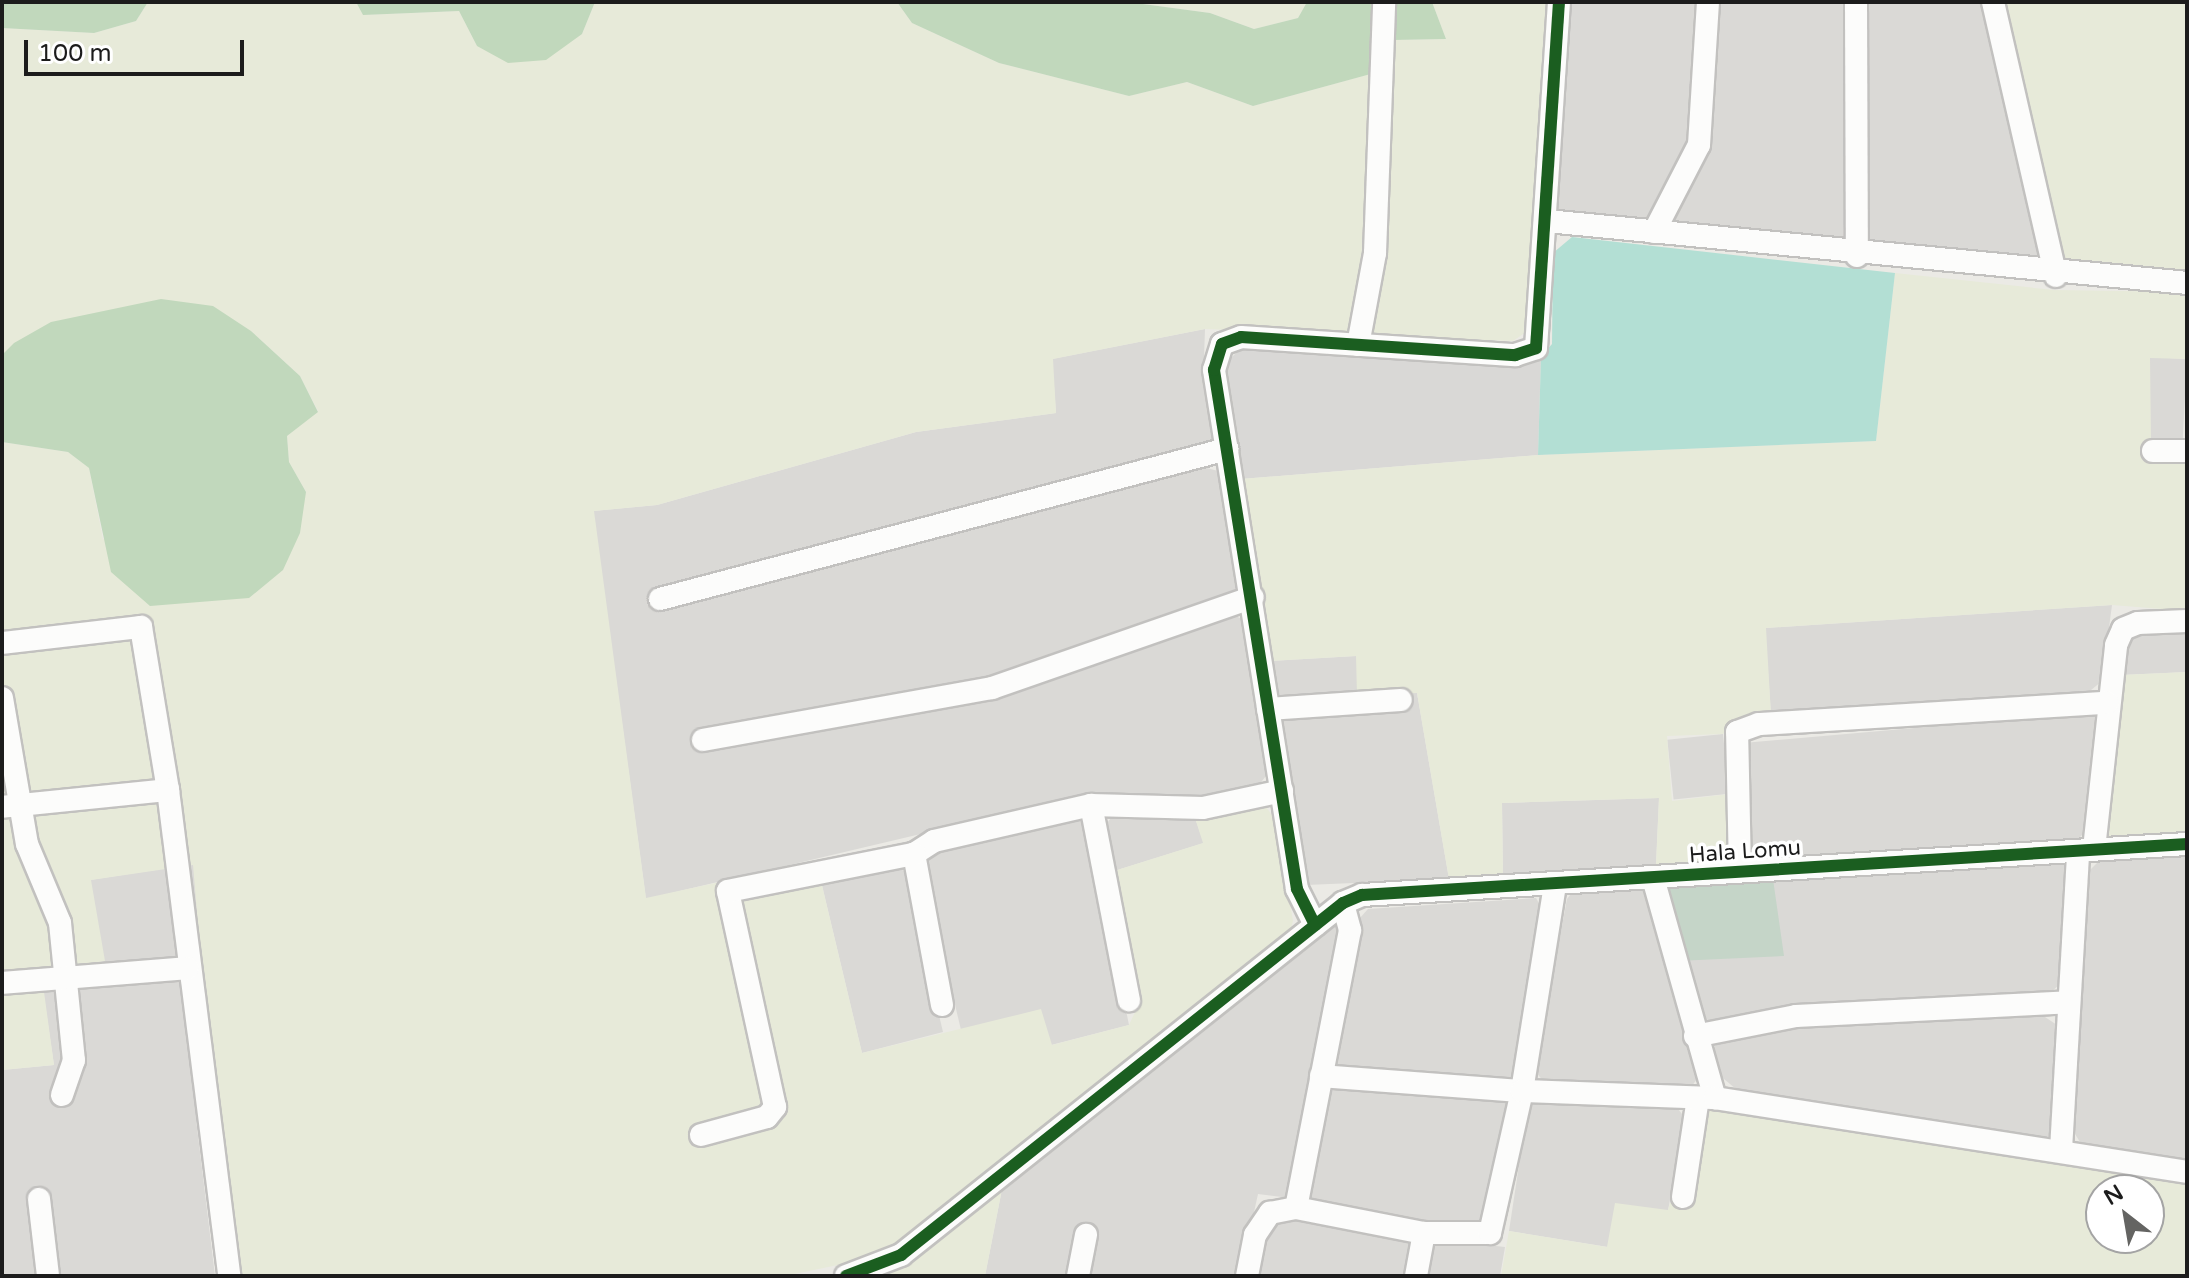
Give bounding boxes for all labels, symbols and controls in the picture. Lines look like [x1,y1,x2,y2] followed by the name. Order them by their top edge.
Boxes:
[28,24,248,74] scale bar
[38,39,112,68] text: 100 m
[1688,835,1802,869] street label: Hala Lomu
[2085,1174,2165,1254] north arrow
[2099,1179,2128,1211] text: N

